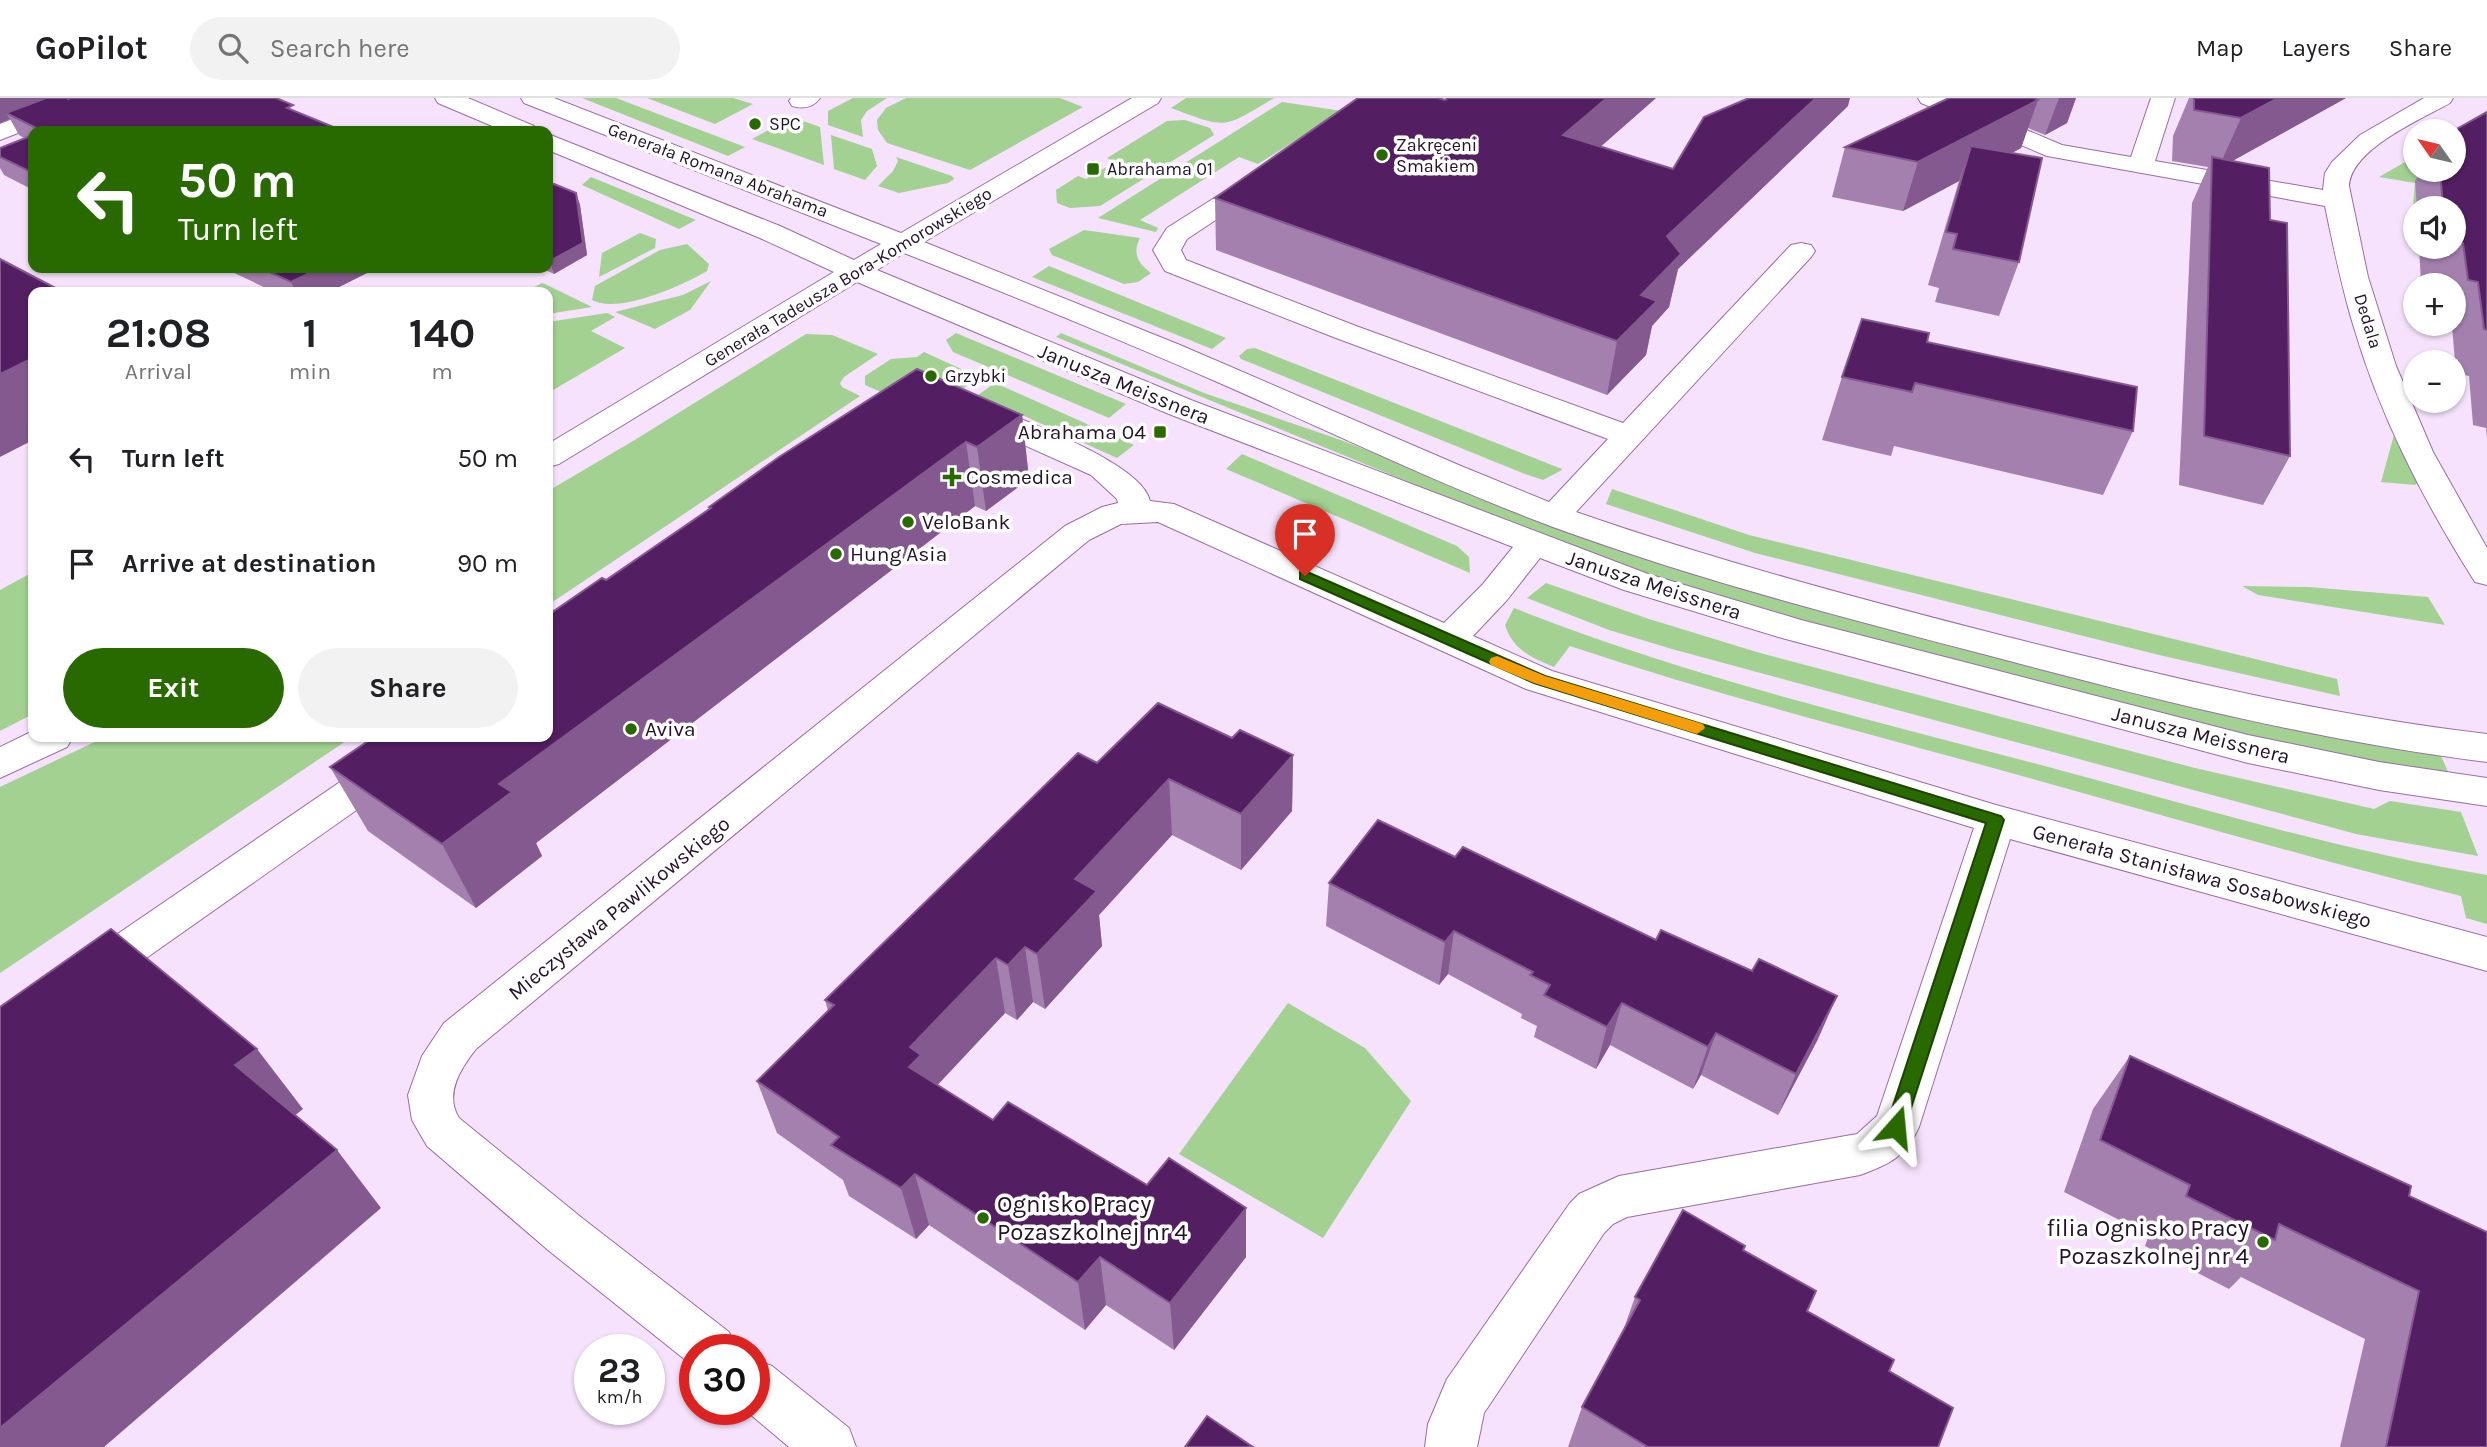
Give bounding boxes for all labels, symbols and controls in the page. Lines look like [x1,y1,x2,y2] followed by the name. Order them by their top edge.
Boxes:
[190,17,680,80] search box
[35,29,148,67] text: GoPilot
[214,29,252,67] icon: search
[270,33,410,64] text: Search here
[2196,34,2244,62] text: Map
[2282,34,2351,62] text: Layers
[2389,34,2452,62] text: Share
[769,113,801,135] place label: SPC
[747,116,763,132] marker: SPC
[605,118,831,222] street label: Generała Romana Abrahama
[2403,119,2466,182] north arrow
[2403,119,2466,413] map controls
[1396,134,1477,177] place label: Zakręceni Smakiem
[1374,147,1390,163] marker: Zakręceni Smakiem
[178,152,296,209] text: 50 m
[63,154,154,245] icon: left
[1107,158,1213,180] place label: Abrahama 01
[1085,161,1101,177] marker: Abrahama 01
[700,182,996,372] street label: Generała Tadeusza Bora-Komorowskiego
[2403,196,2466,259] button: sound
[178,211,298,248] text: Turn left
[2403,273,2466,336] button: +
[2349,291,2387,351] street label: Dedala
[106,308,211,358] text: 21:08
[302,308,317,358] text: 1
[409,308,475,358] text: 140
[1035,339,1213,429] street label: Janusza Meissnera
[2403,350,2466,413] button: −
[125,358,192,385] text: Arrival
[289,358,331,385] text: min
[431,358,453,385] text: m
[945,365,1006,387] place label: Grzybki
[923,368,939,384] marker: Grzybki
[1018,420,1146,444] place label: Abrahama 04
[1152,424,1168,440] marker: Abrahama 04
[63,440,101,478] icon: left
[122,443,224,474] text: Turn left
[457,443,518,474] text: 50 m
[966,465,1073,489] place label: Cosmedica
[944,469,960,485] marker: Cosmedica
[1275,504,1335,576] pin
[922,510,1011,534] place label: VeloBank
[900,514,916,530] marker: VeloBank
[1286,515,1324,553] icon: arrive
[850,542,947,566] place label: Hung Asia
[63,545,101,583] icon: arrive
[1564,545,1744,625] street label: Janusza Meissnera
[828,546,844,562] marker: Hung Asia
[122,548,376,579] text: Arrive at destination
[457,548,518,579] text: 90 m
[63,648,284,728] button: Exit
[298,648,518,728] button: Share
[2110,701,2292,769] street label: Janusza Meissnera
[645,717,696,741] place label: Aviva
[623,721,639,737] marker: Aviva
[503,811,735,1005] street label: Mieczysława Pawlikowskiego
[2030,819,2374,933] street label: Generała Stanisława Sosabowskiego
[1859,1090,1933,1164] position arrow
[997,1190,1188,1246] place label: Ognisko Pracy Pozaszkolnej nr 4
[975,1210,991,1226] marker: Ognisko Pracy Pozaszkolnej nr 4
[2046,1214,2249,1270] place label: filia Ognisko Pracy Pozaszkolnej nr 4
[2255,1234,2271,1250] marker: filia Ognisko Pracy Pozaszkolnej nr 4
[679,1334,770,1425] speed limit sign: 30
[598,1350,641,1391] text: 23
[597,1386,642,1408] text: km/h

